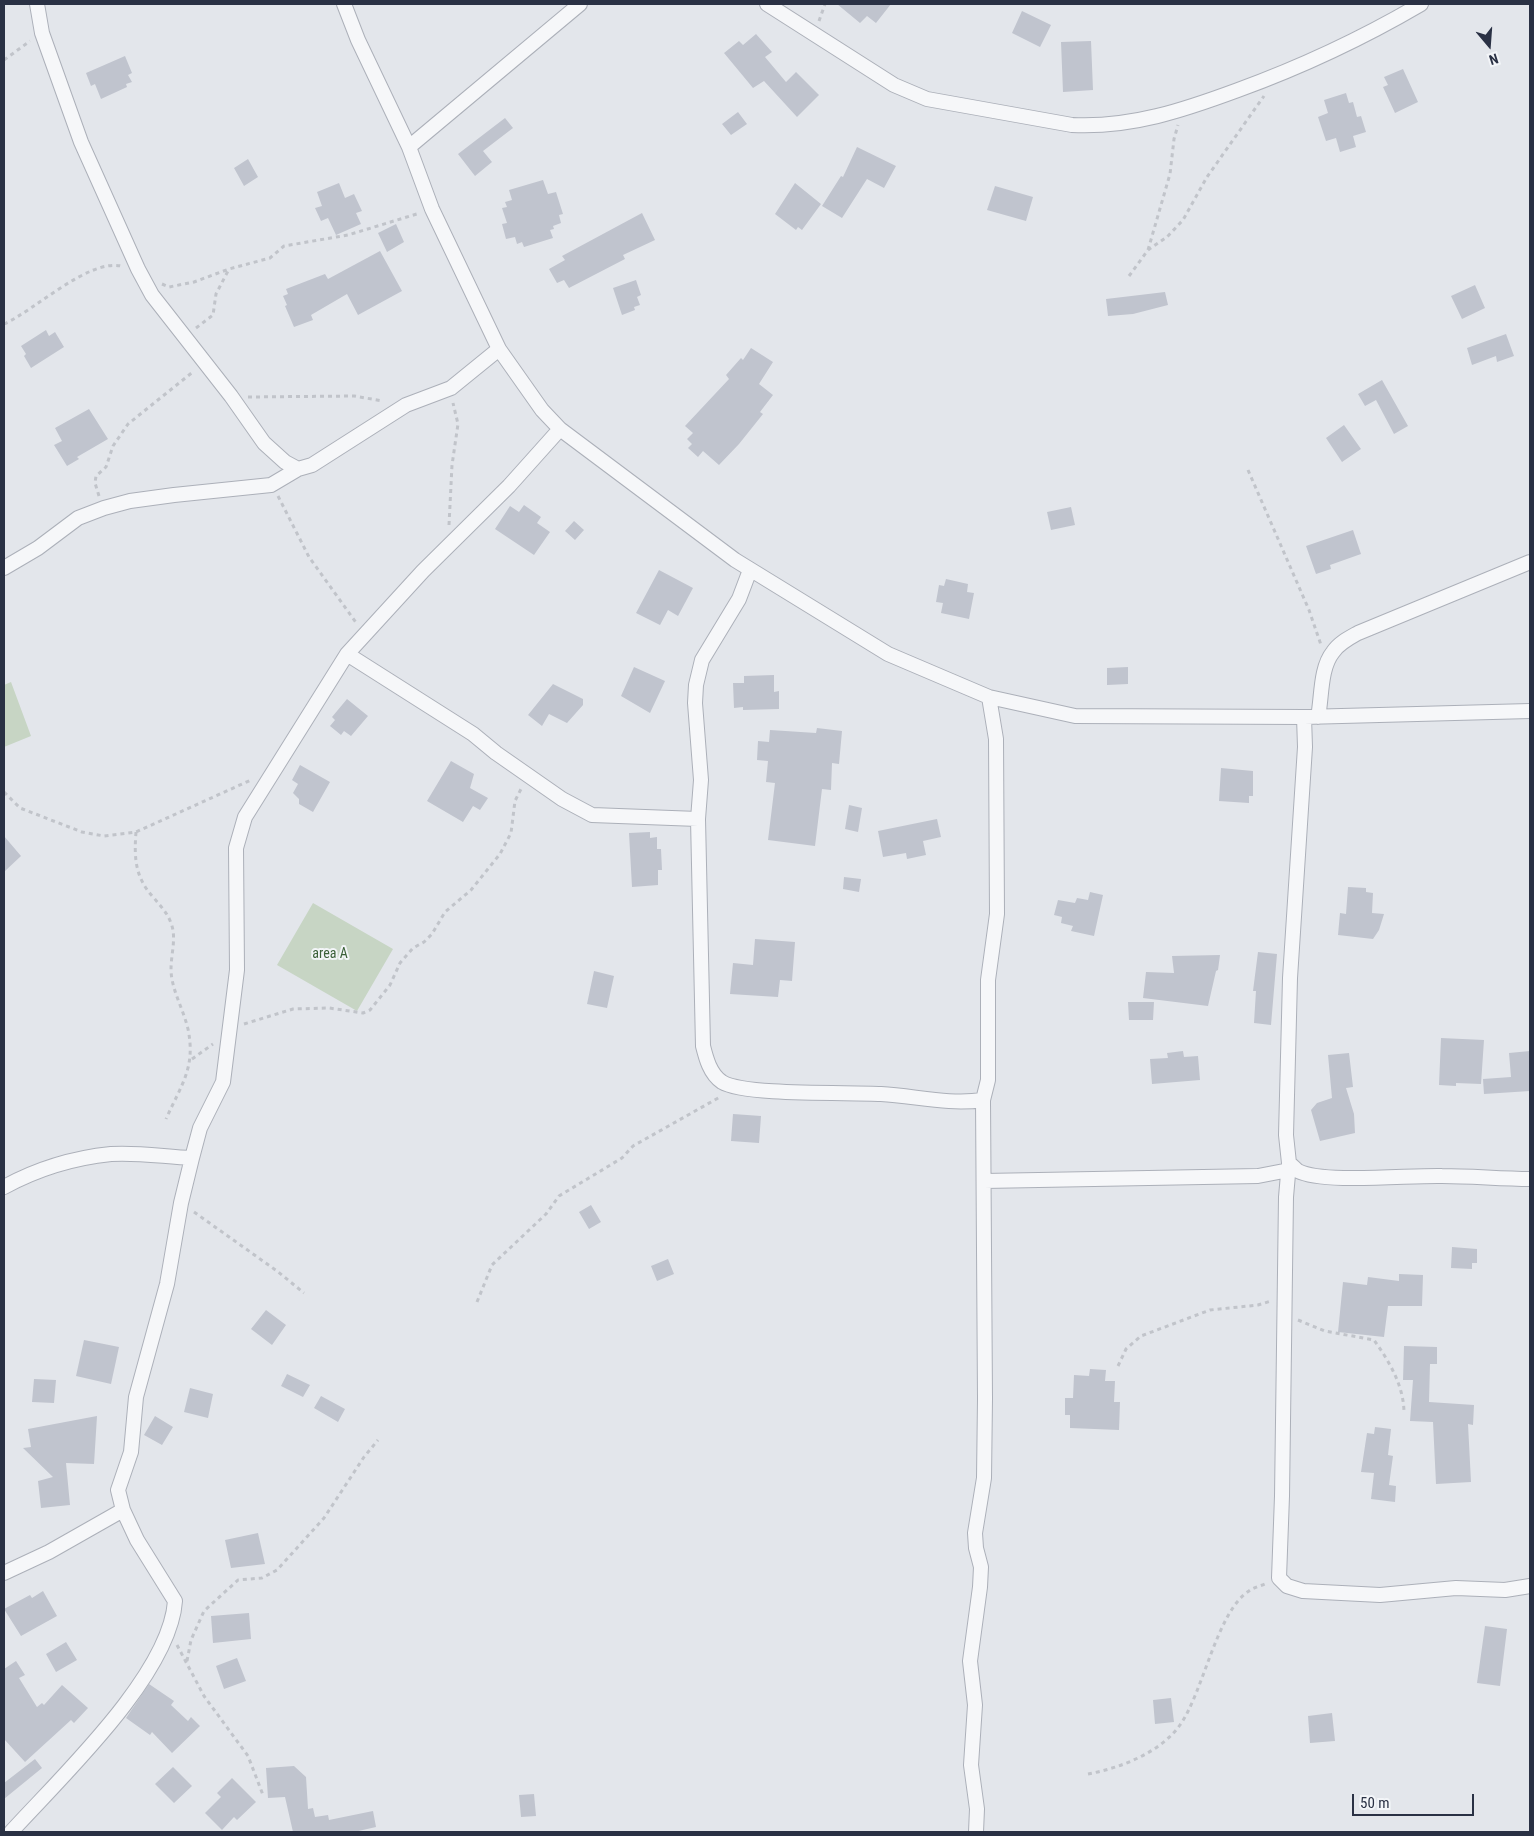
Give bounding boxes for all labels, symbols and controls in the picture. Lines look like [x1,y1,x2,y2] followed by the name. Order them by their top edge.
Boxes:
[1464,20,1514,70] north arrow
[1487,50,1500,68] text: N
[312,946,348,962] park label: area A
[1354,1784,1476,1816] scale bar
[1360,1794,1390,1812] text: 50 m

